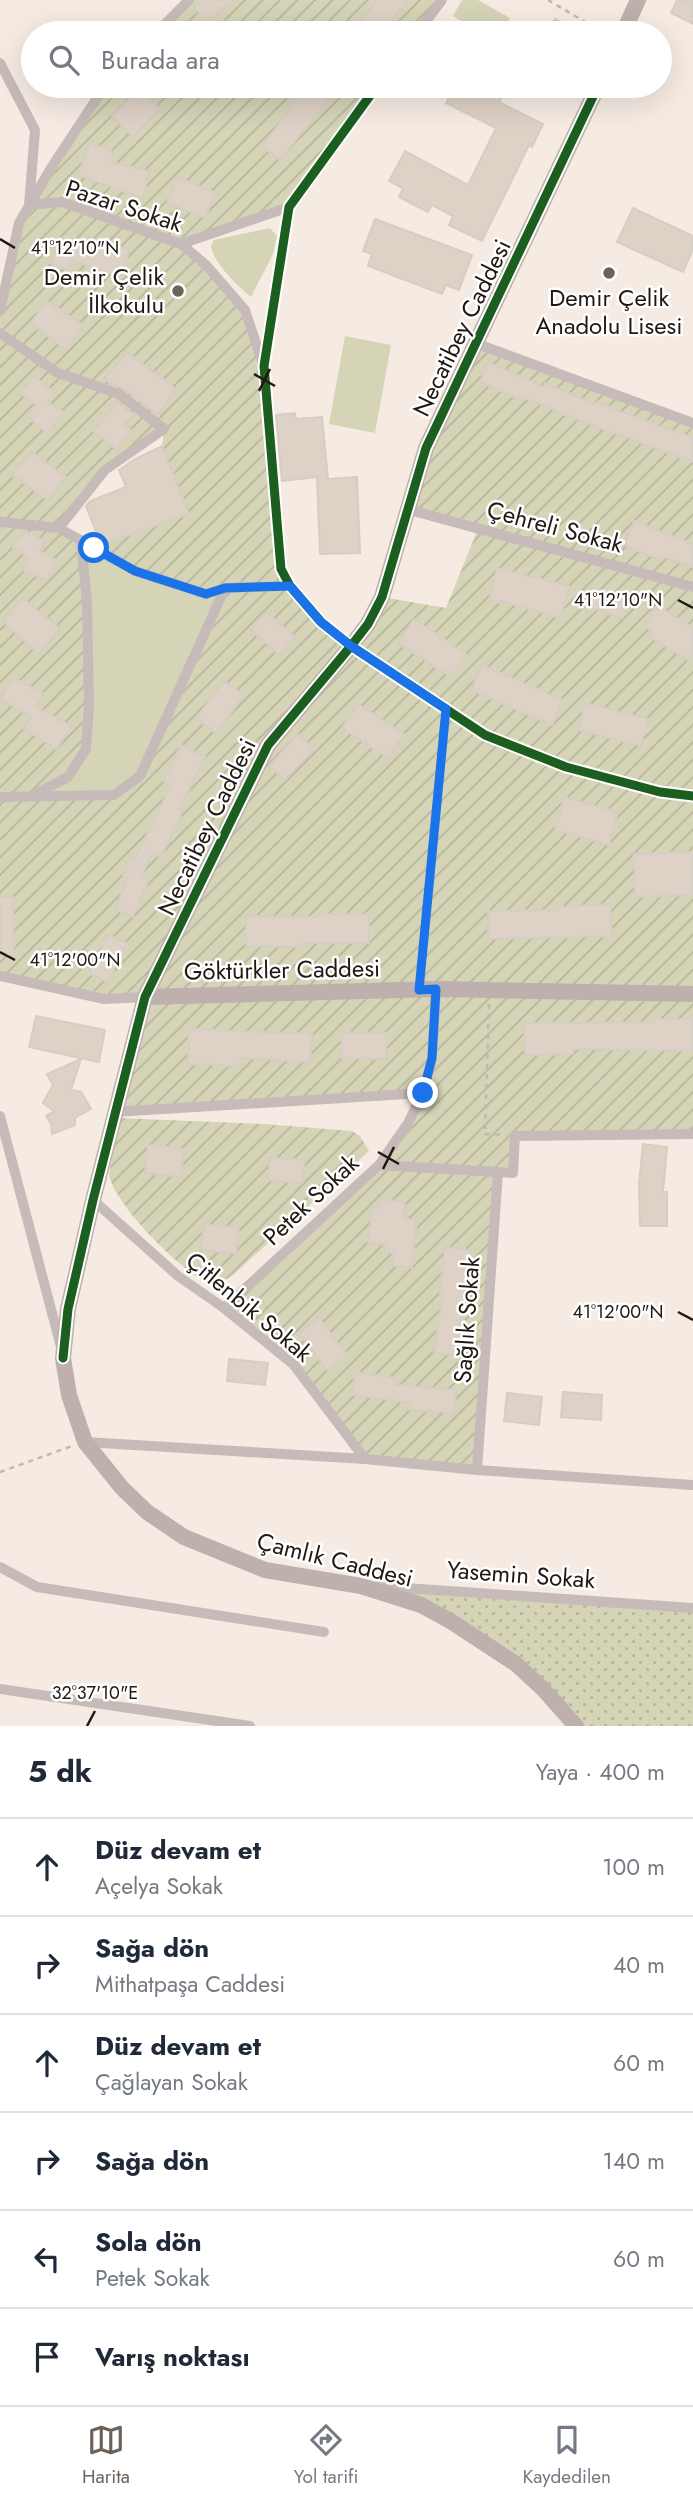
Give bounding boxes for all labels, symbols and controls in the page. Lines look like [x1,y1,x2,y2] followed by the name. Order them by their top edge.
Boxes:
[21,21,672,98] search box
[45,41,83,79] icon: search
[101,41,220,79] text: Burada ara
[61,170,187,241] street label: Pazar Sokak
[404,233,520,422] street label: Necatibey Caddesi
[31,235,119,261] text: 41°12'10"N
[44,259,164,322] place label: Demir Çelik İlkokulu
[601,265,617,281] marker: Demir Çelik Anadolu Lisesi
[535,280,683,343] place label: Demir Çelik Anadolu Lisesi
[170,283,186,299] marker: Demir Çelik İlkokulu
[483,492,627,562] street label: Çehreli Sokak
[78,532,109,563] route start
[574,587,662,613] text: 41°12'10"N
[149,732,265,921] street label: Necatibey Caddesi
[30,947,121,973] text: 41°12'00"N
[184,950,380,989] street label: Göktürkler Caddesi
[407,1077,438,1108] route end
[255,1146,367,1253] street label: Petek Sokak
[179,1243,320,1370] street label: Çitlenbik Sokak
[445,1255,488,1384] street label: Sağlık Sokak
[573,1299,664,1325] text: 41°12'00"N
[253,1523,417,1596] street label: Çamlık Caddesi
[446,1552,597,1597] street label: Yasemin Sokak
[52,1680,138,1706] text: 32°37'10"E
[28,1750,92,1793] text: 5 dk
[536,1755,665,1789] text: Yaya · 400 m
[95,1831,261,1869] text: Düz devam et
[28,1848,66,1886] icon: ahead
[602,1850,665,1884] text: 100 m
[95,1869,223,1903] text: Açelya Sokak
[95,1929,209,1967] text: Sağa dön
[28,1946,66,1984] icon: right
[613,1948,665,1982] text: 40 m
[95,1967,285,2001] text: Mithatpaşa Caddesi
[95,2027,261,2065] text: Düz devam et
[28,2044,66,2082] icon: ahead
[613,2046,665,2080] text: 60 m
[95,2065,248,2099] text: Çağlayan Sokak
[28,2142,66,2180] icon: right
[95,2142,209,2180] text: Sağa dön
[603,2144,665,2178] text: 140 m
[95,2223,202,2261] text: Sola dön
[28,2240,66,2278] icon: left
[613,2242,665,2276] text: 60 m
[95,2261,210,2295] text: Petek Sokak
[28,2338,66,2376] icon: arrive
[95,2338,250,2376] text: Varış noktası
[82,2421,130,2490] tab: Harita
[294,2421,358,2490] tab: Yol tarifi
[522,2421,611,2490] tab: Kaydedilen

